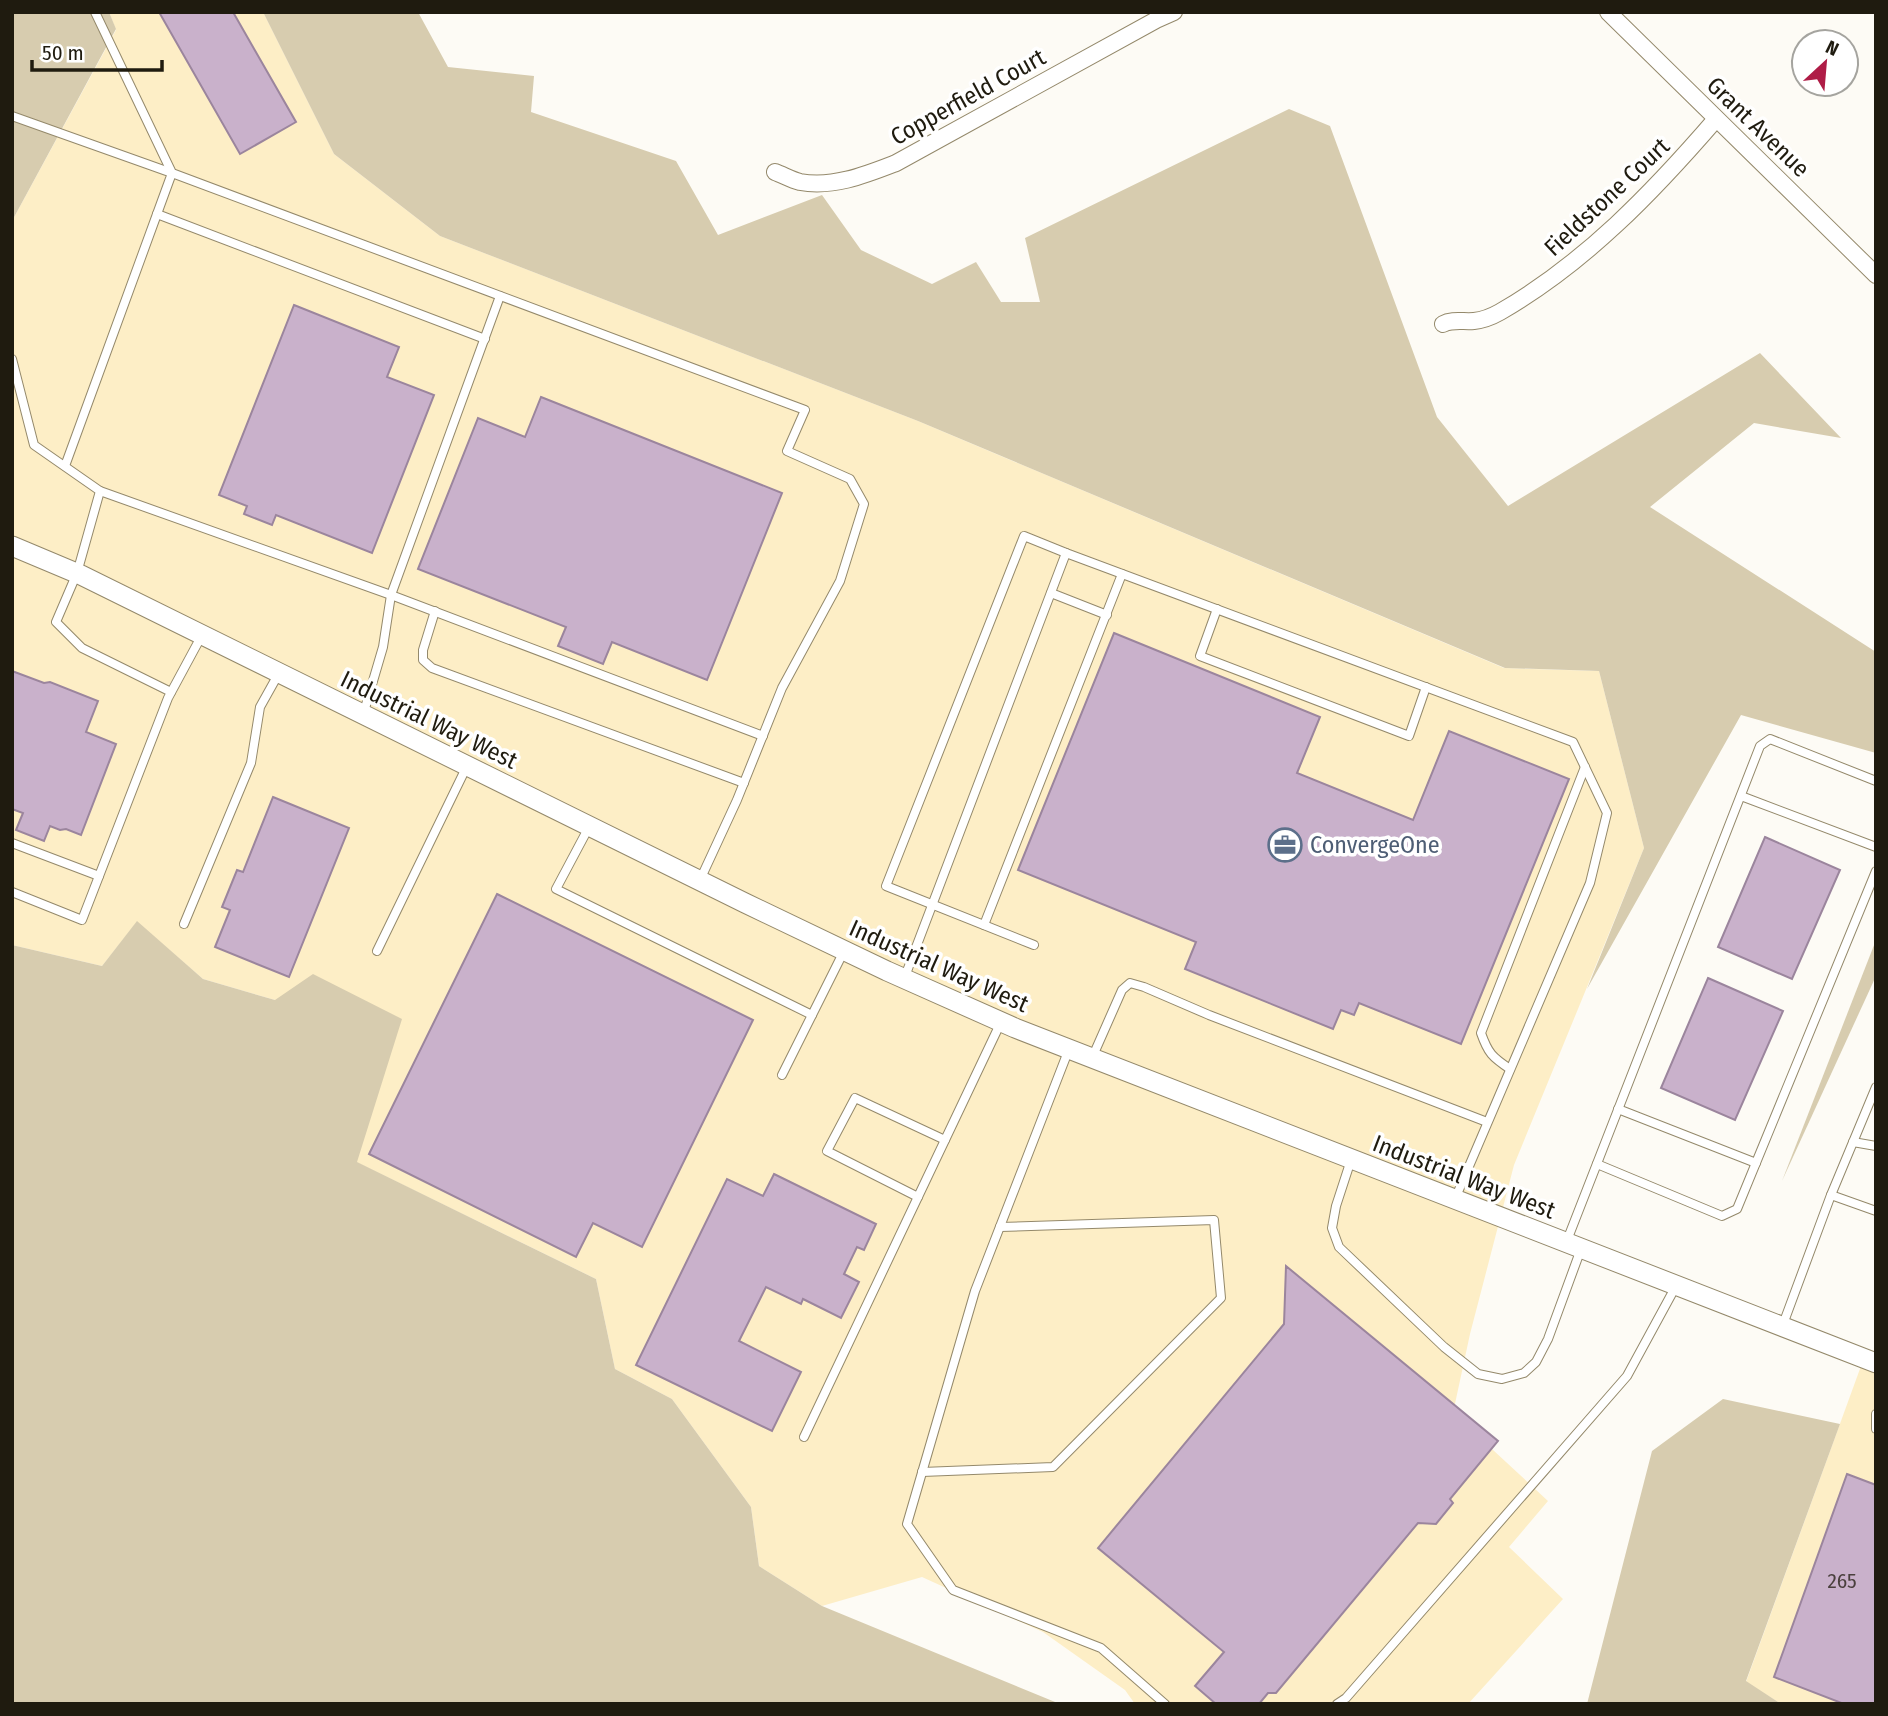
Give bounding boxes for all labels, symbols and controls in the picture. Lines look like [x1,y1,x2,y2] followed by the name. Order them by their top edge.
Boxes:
[32,28,161,72] scale bar
[1790,28,1860,98] north arrow
[1822,35,1842,61] text: N
[42,40,84,66] text: 50 m
[886,43,1050,151] street label: Copperfield Court
[1701,71,1815,183] street label: Grant Avenue
[1539,132,1675,262] street label: Fieldstone Court
[336,665,522,775] street label: Industrial Way West
[1266,826,1304,864] office icon: ConvergeOne
[1310,831,1440,859] place label: ConvergeOne
[845,914,1033,1018] street label: Industrial Way West
[1369,1129,1559,1225] street label: Industrial Way West
[1827,1568,1857,1594] house number: 265

